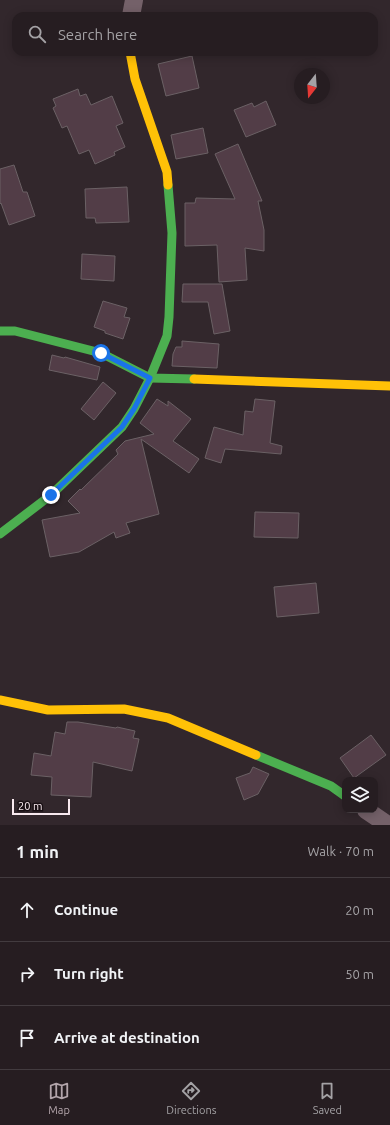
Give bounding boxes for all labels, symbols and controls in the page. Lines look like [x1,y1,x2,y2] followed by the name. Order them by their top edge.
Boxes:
[12,12,378,56] search box
[26,23,48,45] icon: search
[58,26,137,43] text: Search here
[294,68,330,104] north arrow
[92,344,110,362] route start
[42,486,60,504] route end
[342,777,378,813] map controls
[342,777,378,813] button: layers
[12,797,70,816] scale bar
[18,800,42,812] text: 20 m
[16,842,59,861] text: 1 min
[308,844,374,858] text: Walk · 70 m
[16,899,38,921] icon: ahead
[54,901,118,918] text: Continue
[345,903,374,917] text: 20 m
[16,963,38,985] icon: right
[54,965,124,982] text: Turn right
[345,967,374,981] text: 50 m
[16,1027,38,1049] icon: arrive
[54,1029,200,1046] text: Arrive at destination
[48,1080,70,1116] tab: Map
[166,1080,216,1116] tab: Directions
[313,1080,342,1116] tab: Saved

